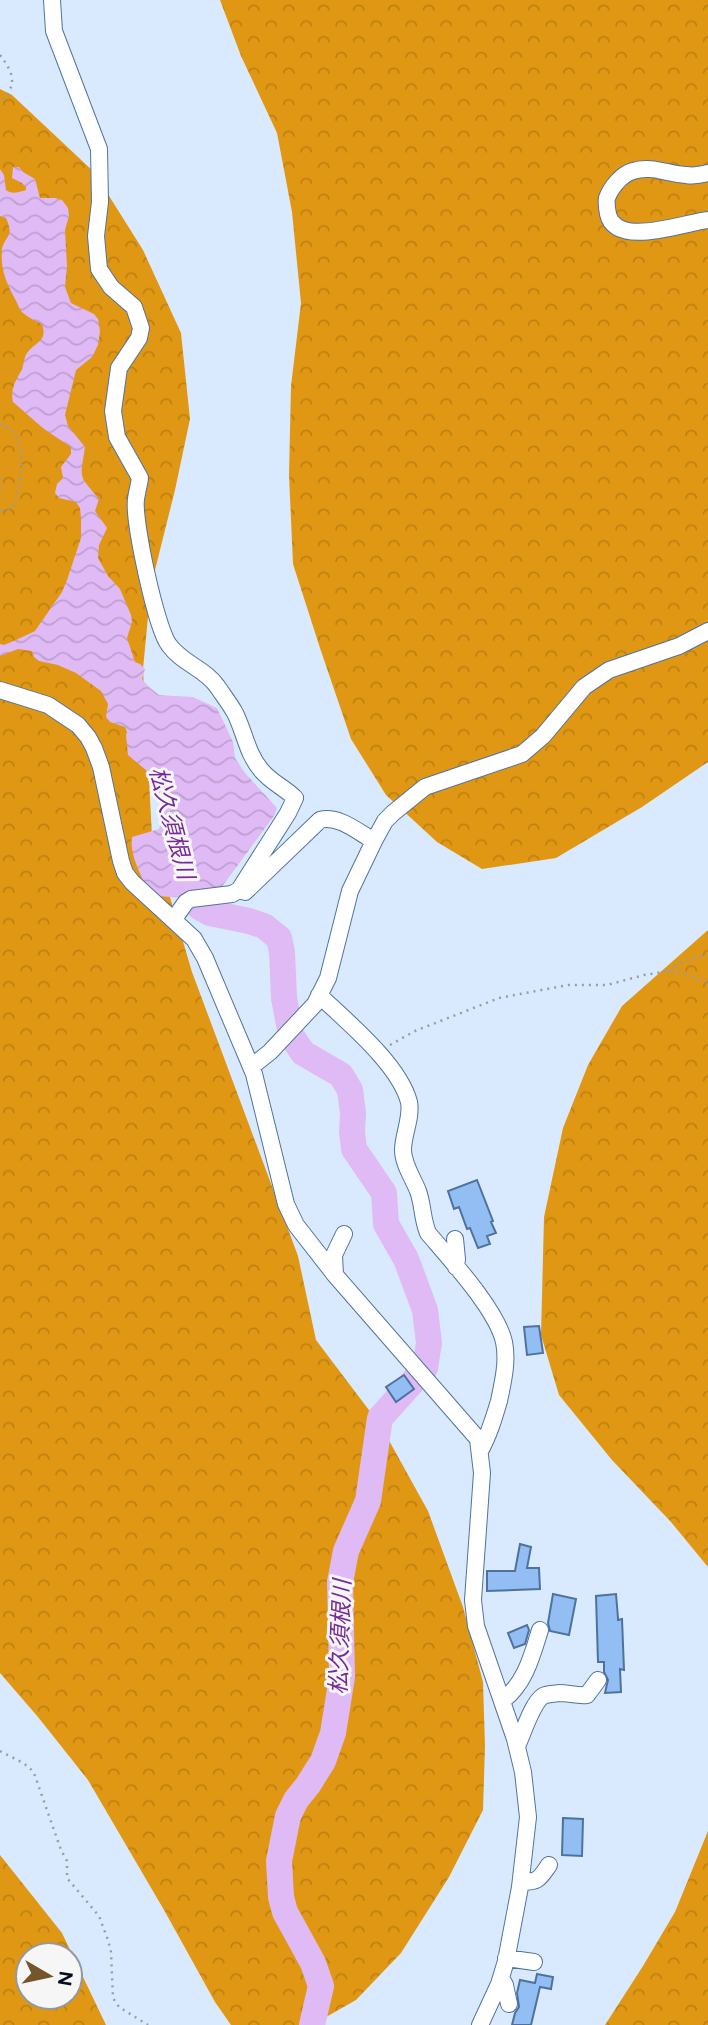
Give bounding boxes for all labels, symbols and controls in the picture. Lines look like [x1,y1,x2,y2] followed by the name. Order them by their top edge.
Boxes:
[144,764,201,885] water label: 松久須根川
[324,1576,356,1695] water label: 松久須根川
[14,1941,84,2011] north arrow
[53,1970,78,1988] text: N

